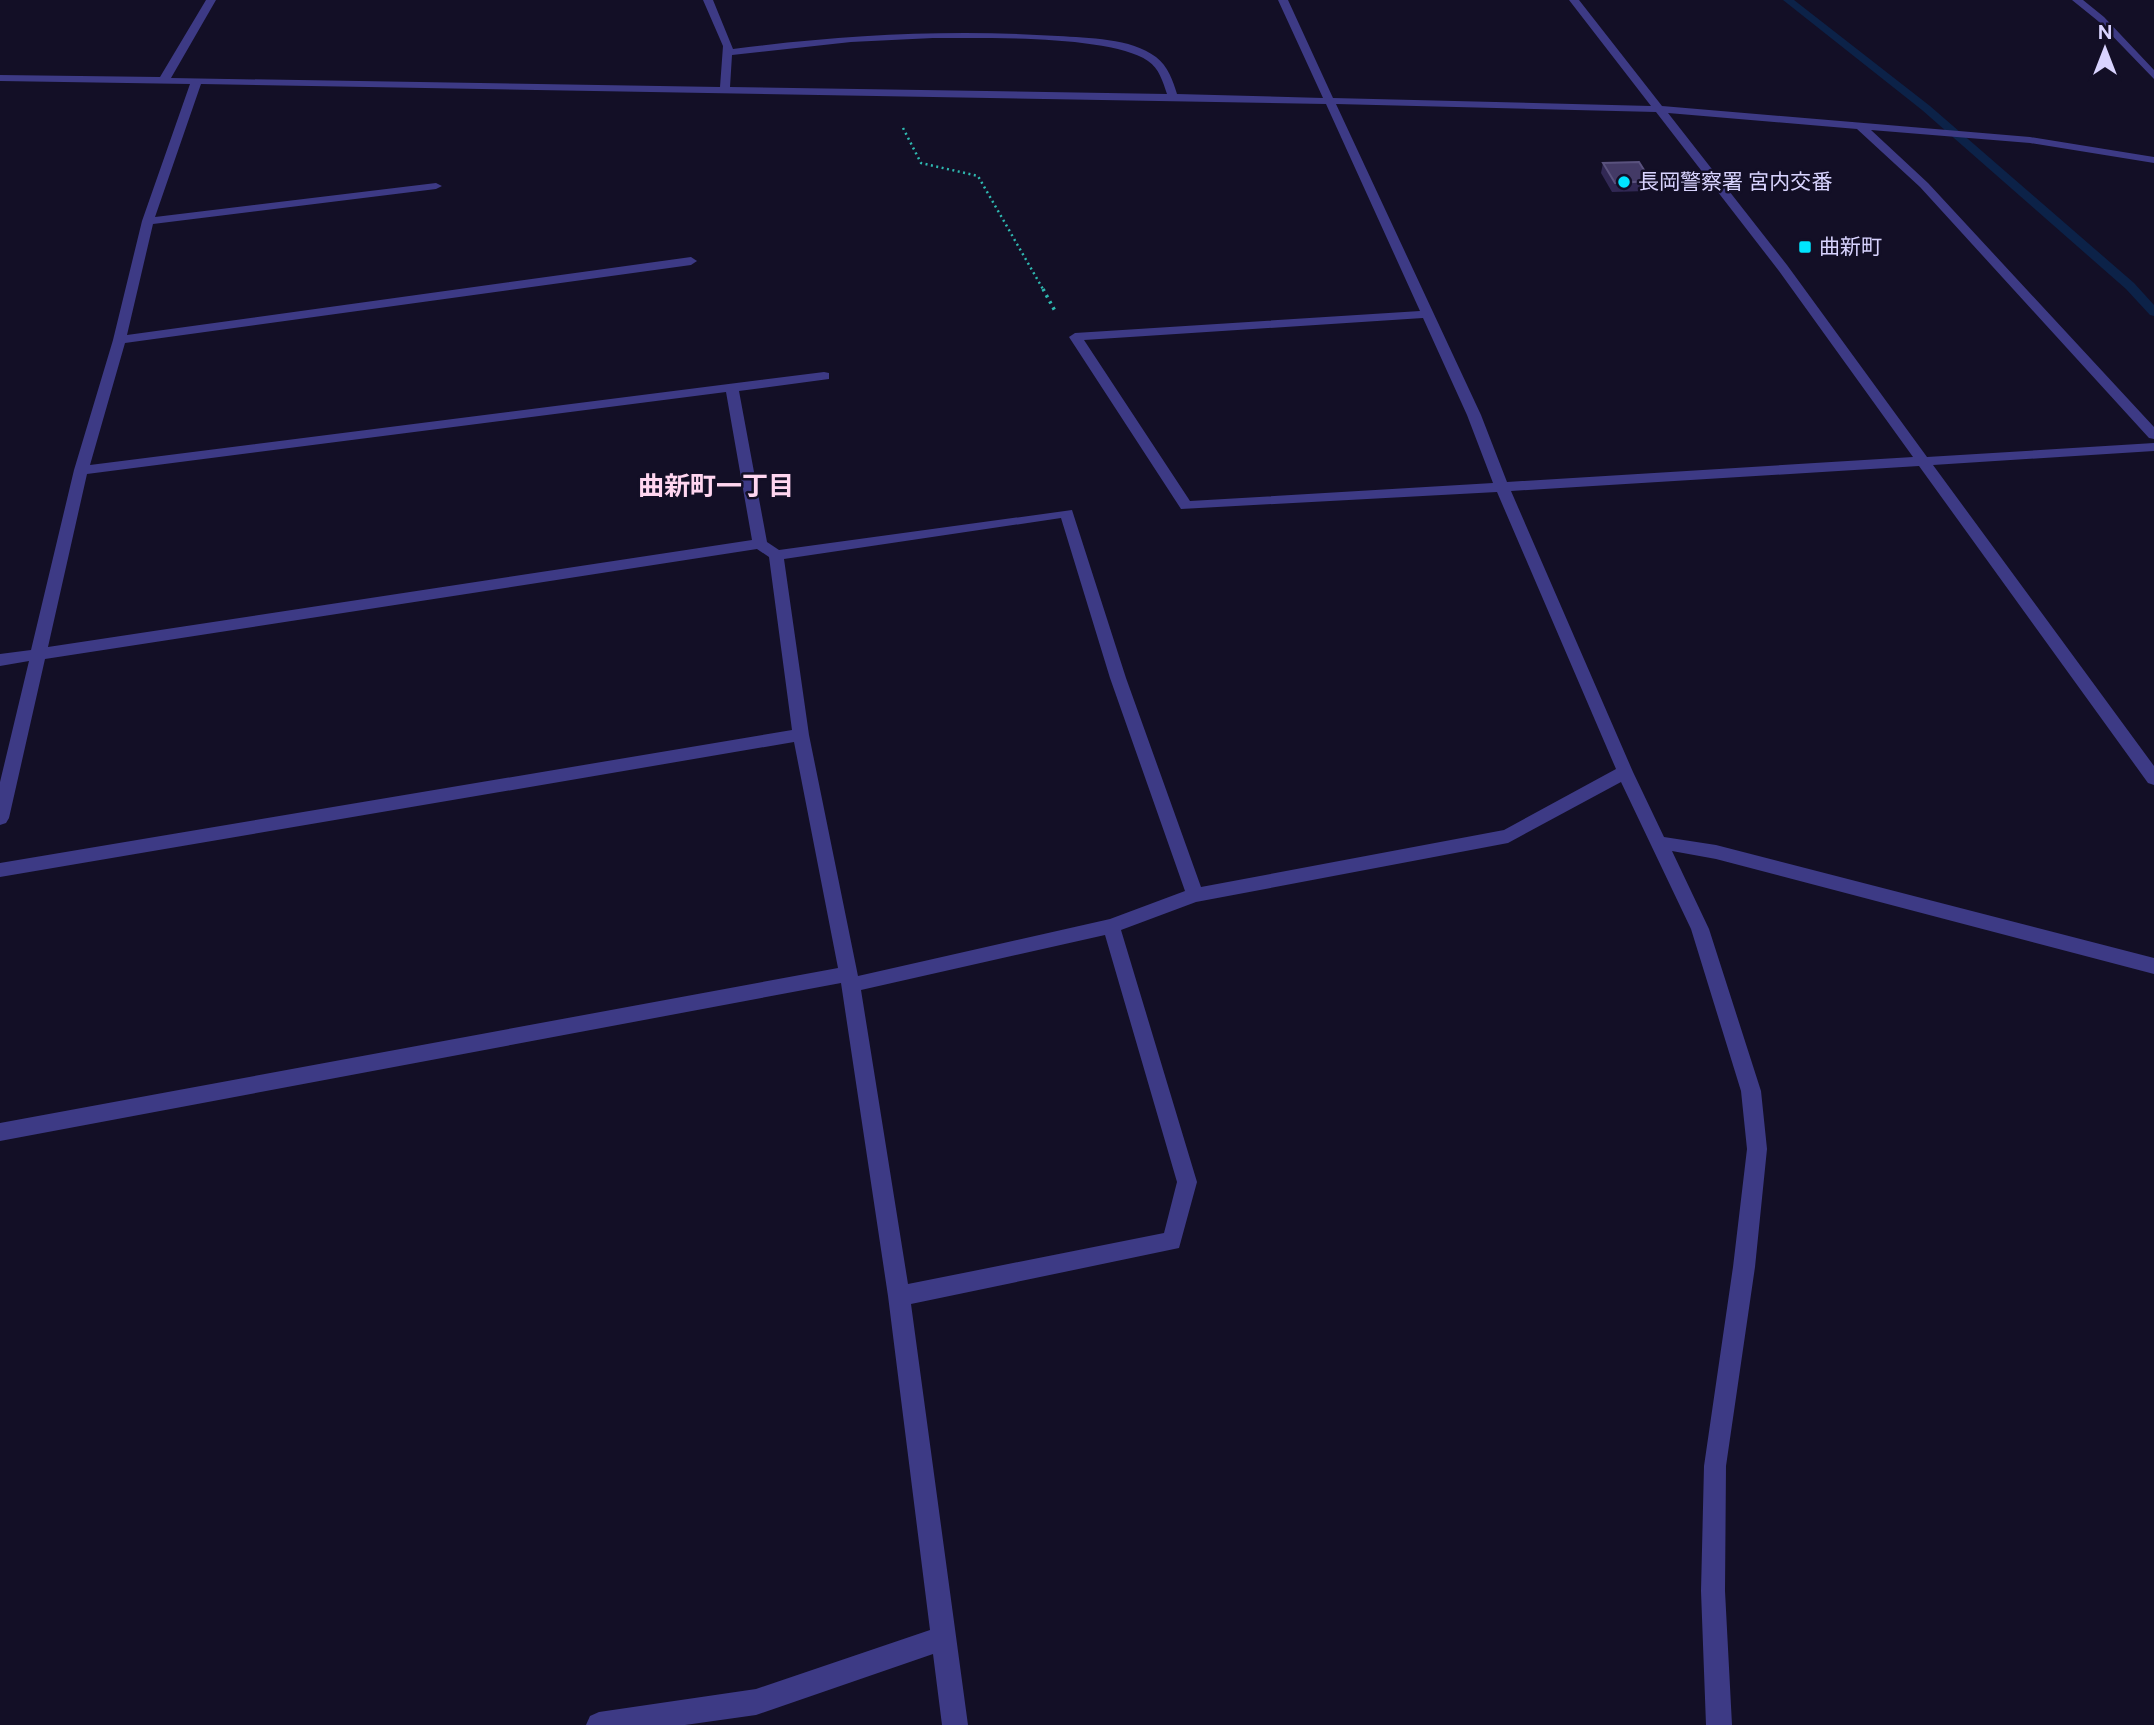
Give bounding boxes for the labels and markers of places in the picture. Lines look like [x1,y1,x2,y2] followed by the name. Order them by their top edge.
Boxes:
[1638,169,1832,194] place label: 長岡警察署 宮内交番
[1616,174,1632,190] marker: 長岡警察署 宮内交番
[1819,234,1882,259] place label: 曲新町
[1797,239,1813,255] marker: 曲新町

